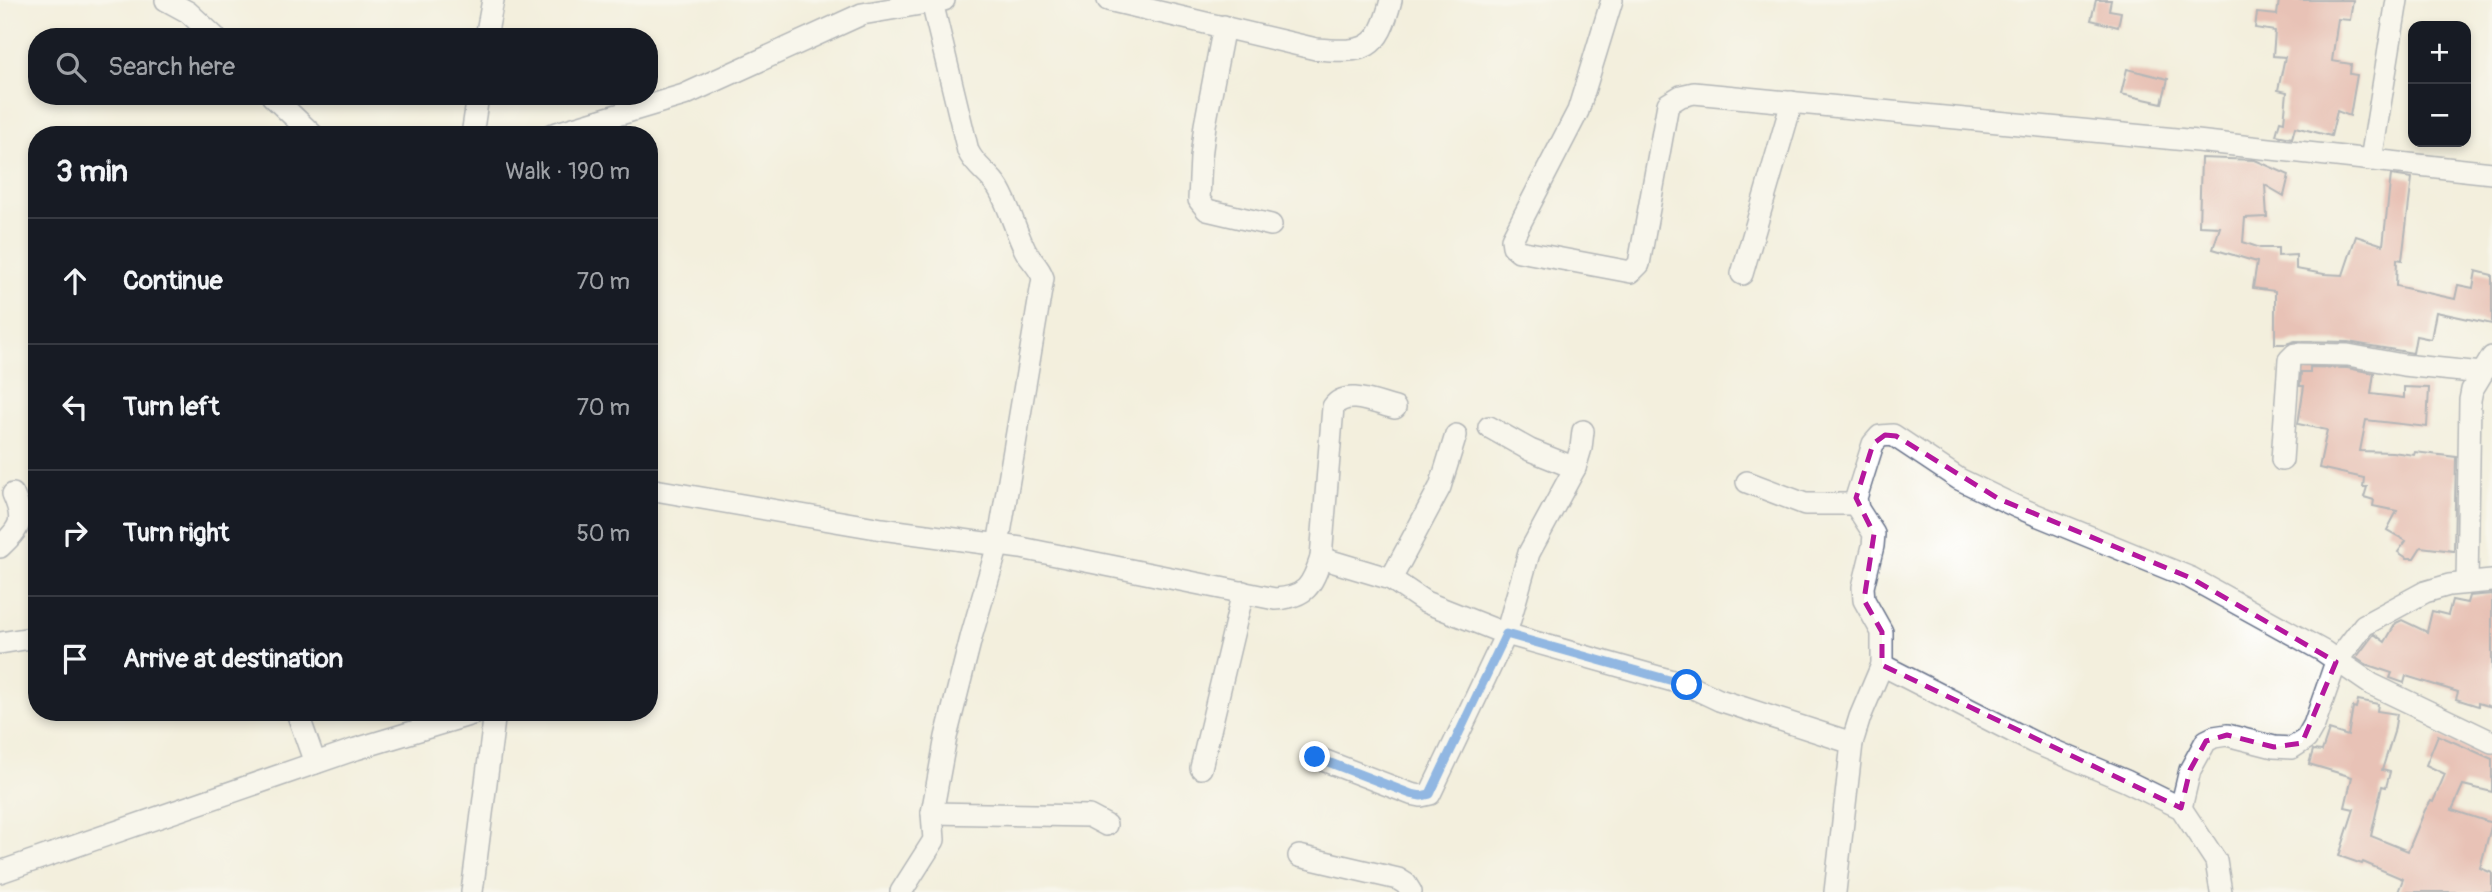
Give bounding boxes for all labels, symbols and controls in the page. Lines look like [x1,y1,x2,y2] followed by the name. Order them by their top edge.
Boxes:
[2408,21,2471,147] map controls
[2408,21,2471,84] button: +
[28,28,658,105] search box
[52,48,90,86] icon: search
[108,51,235,83] text: Search here
[2408,84,2471,147] button: −
[56,153,128,190] text: 3 min
[505,157,630,186] text: Walk · 190 m
[56,262,94,300] icon: ahead
[123,265,223,297] text: Continue
[577,267,630,296] text: 70 m
[56,388,94,426] icon: left
[123,391,219,423] text: Turn left
[577,393,630,422] text: 70 m
[56,514,94,552] icon: right
[123,517,229,549] text: Turn right
[576,519,630,548] text: 50 m
[56,640,94,678] icon: arrive
[123,643,343,675] text: Arrive at destination
[1671,669,1702,700] route start
[1299,741,1330,772] route end

